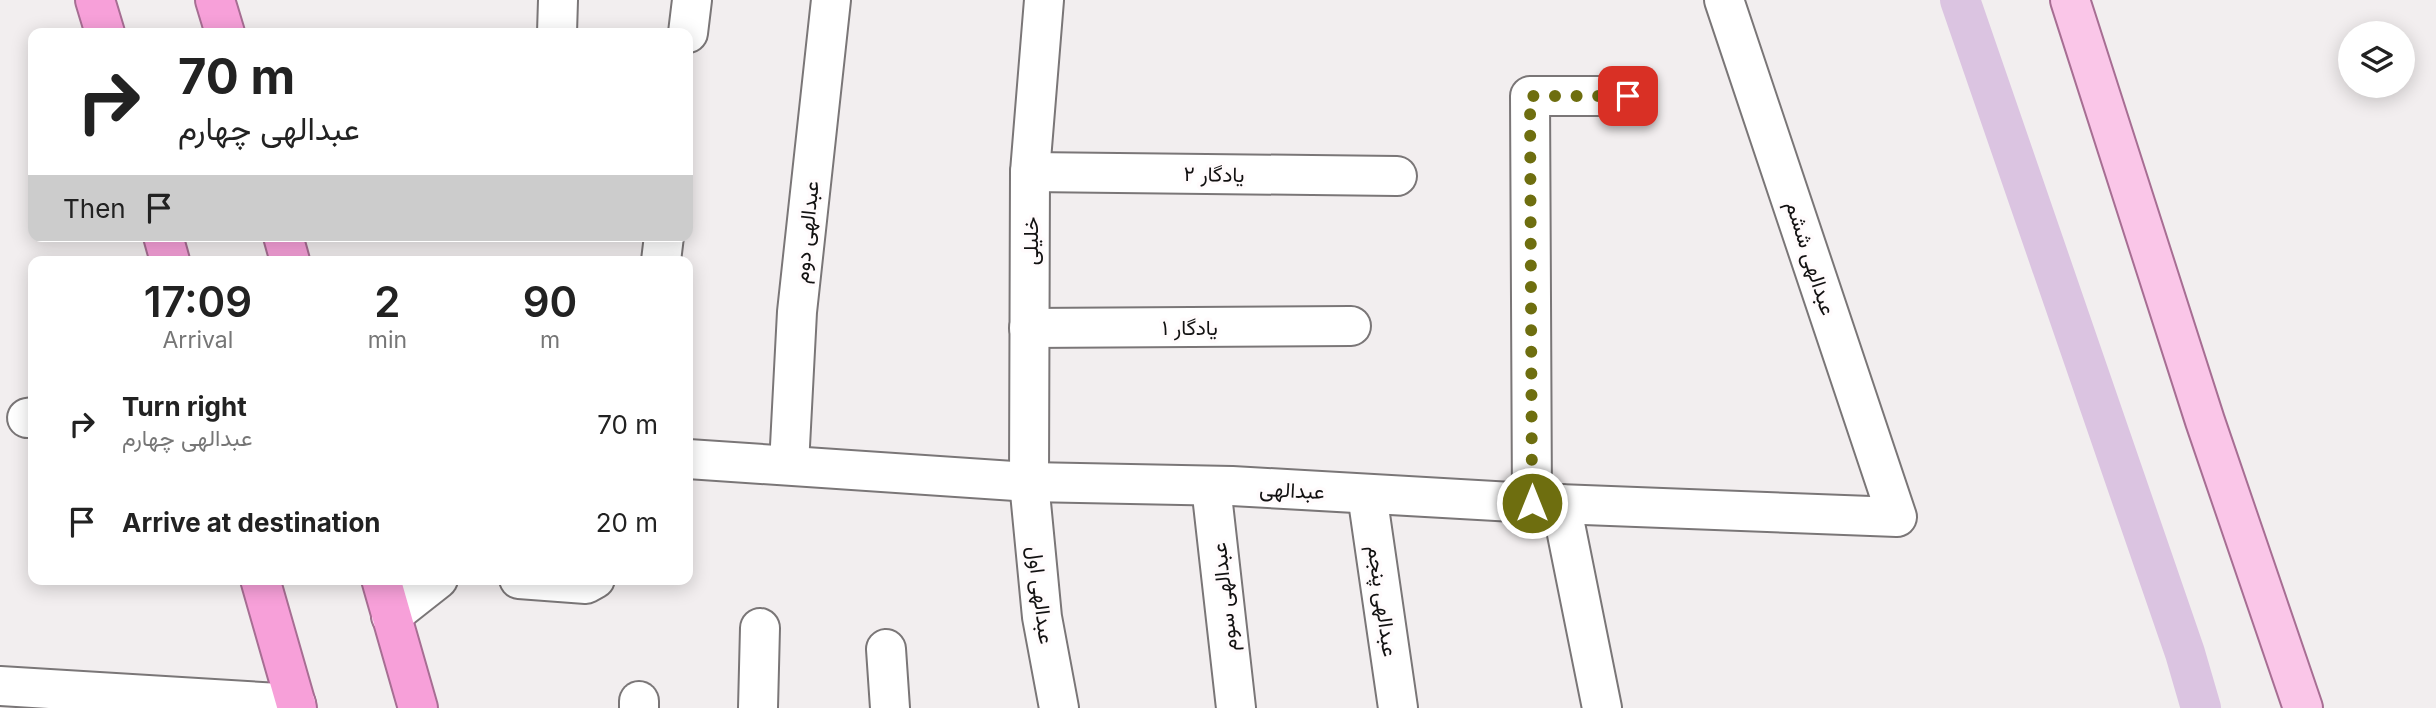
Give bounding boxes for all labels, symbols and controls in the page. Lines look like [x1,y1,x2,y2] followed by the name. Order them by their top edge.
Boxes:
[2338,21,2415,98] map controls
[2338,21,2415,98] button: layers
[178,47,295,106] text: 70 m
[63,56,154,147] icon: right
[1598,66,1658,126] pin
[1609,77,1647,115] icon: arrive
[178,109,360,148] text: عبدالهی چهارم
[1183,161,1245,188] street label: یادگار ۲
[788,179,826,285] street label: عبدالهی دوم
[140,189,178,227] icon: arrive
[63,193,126,224] text: Then
[1779,198,1841,319] street label: عبدالهی ششم
[1018,217,1043,265] street label: خلیلی
[144,276,252,327] text: 17:09
[374,276,401,327] text: 2
[523,276,577,327] text: 90
[1162,315,1218,341] street label: یادگار ۱
[163,326,233,354] text: Arrival
[368,326,407,354] text: min
[540,326,560,354] text: m
[122,391,247,422] text: Turn right
[63,405,101,443] icon: right
[597,409,658,440] text: 70 m
[122,424,253,452] text: عبدالهی چهارم
[1495,466,1569,540] position arrow
[1259,476,1325,505] street label: عبدالهی
[63,503,101,541] icon: arrive
[122,507,381,538] text: Arrive at destination
[596,507,658,538] text: 20 m
[1206,541,1244,653] street label: عبدالهی سوم
[1022,544,1059,646] street label: عبدالهی اول
[1361,544,1403,659] street label: عبدالهی پنجم

